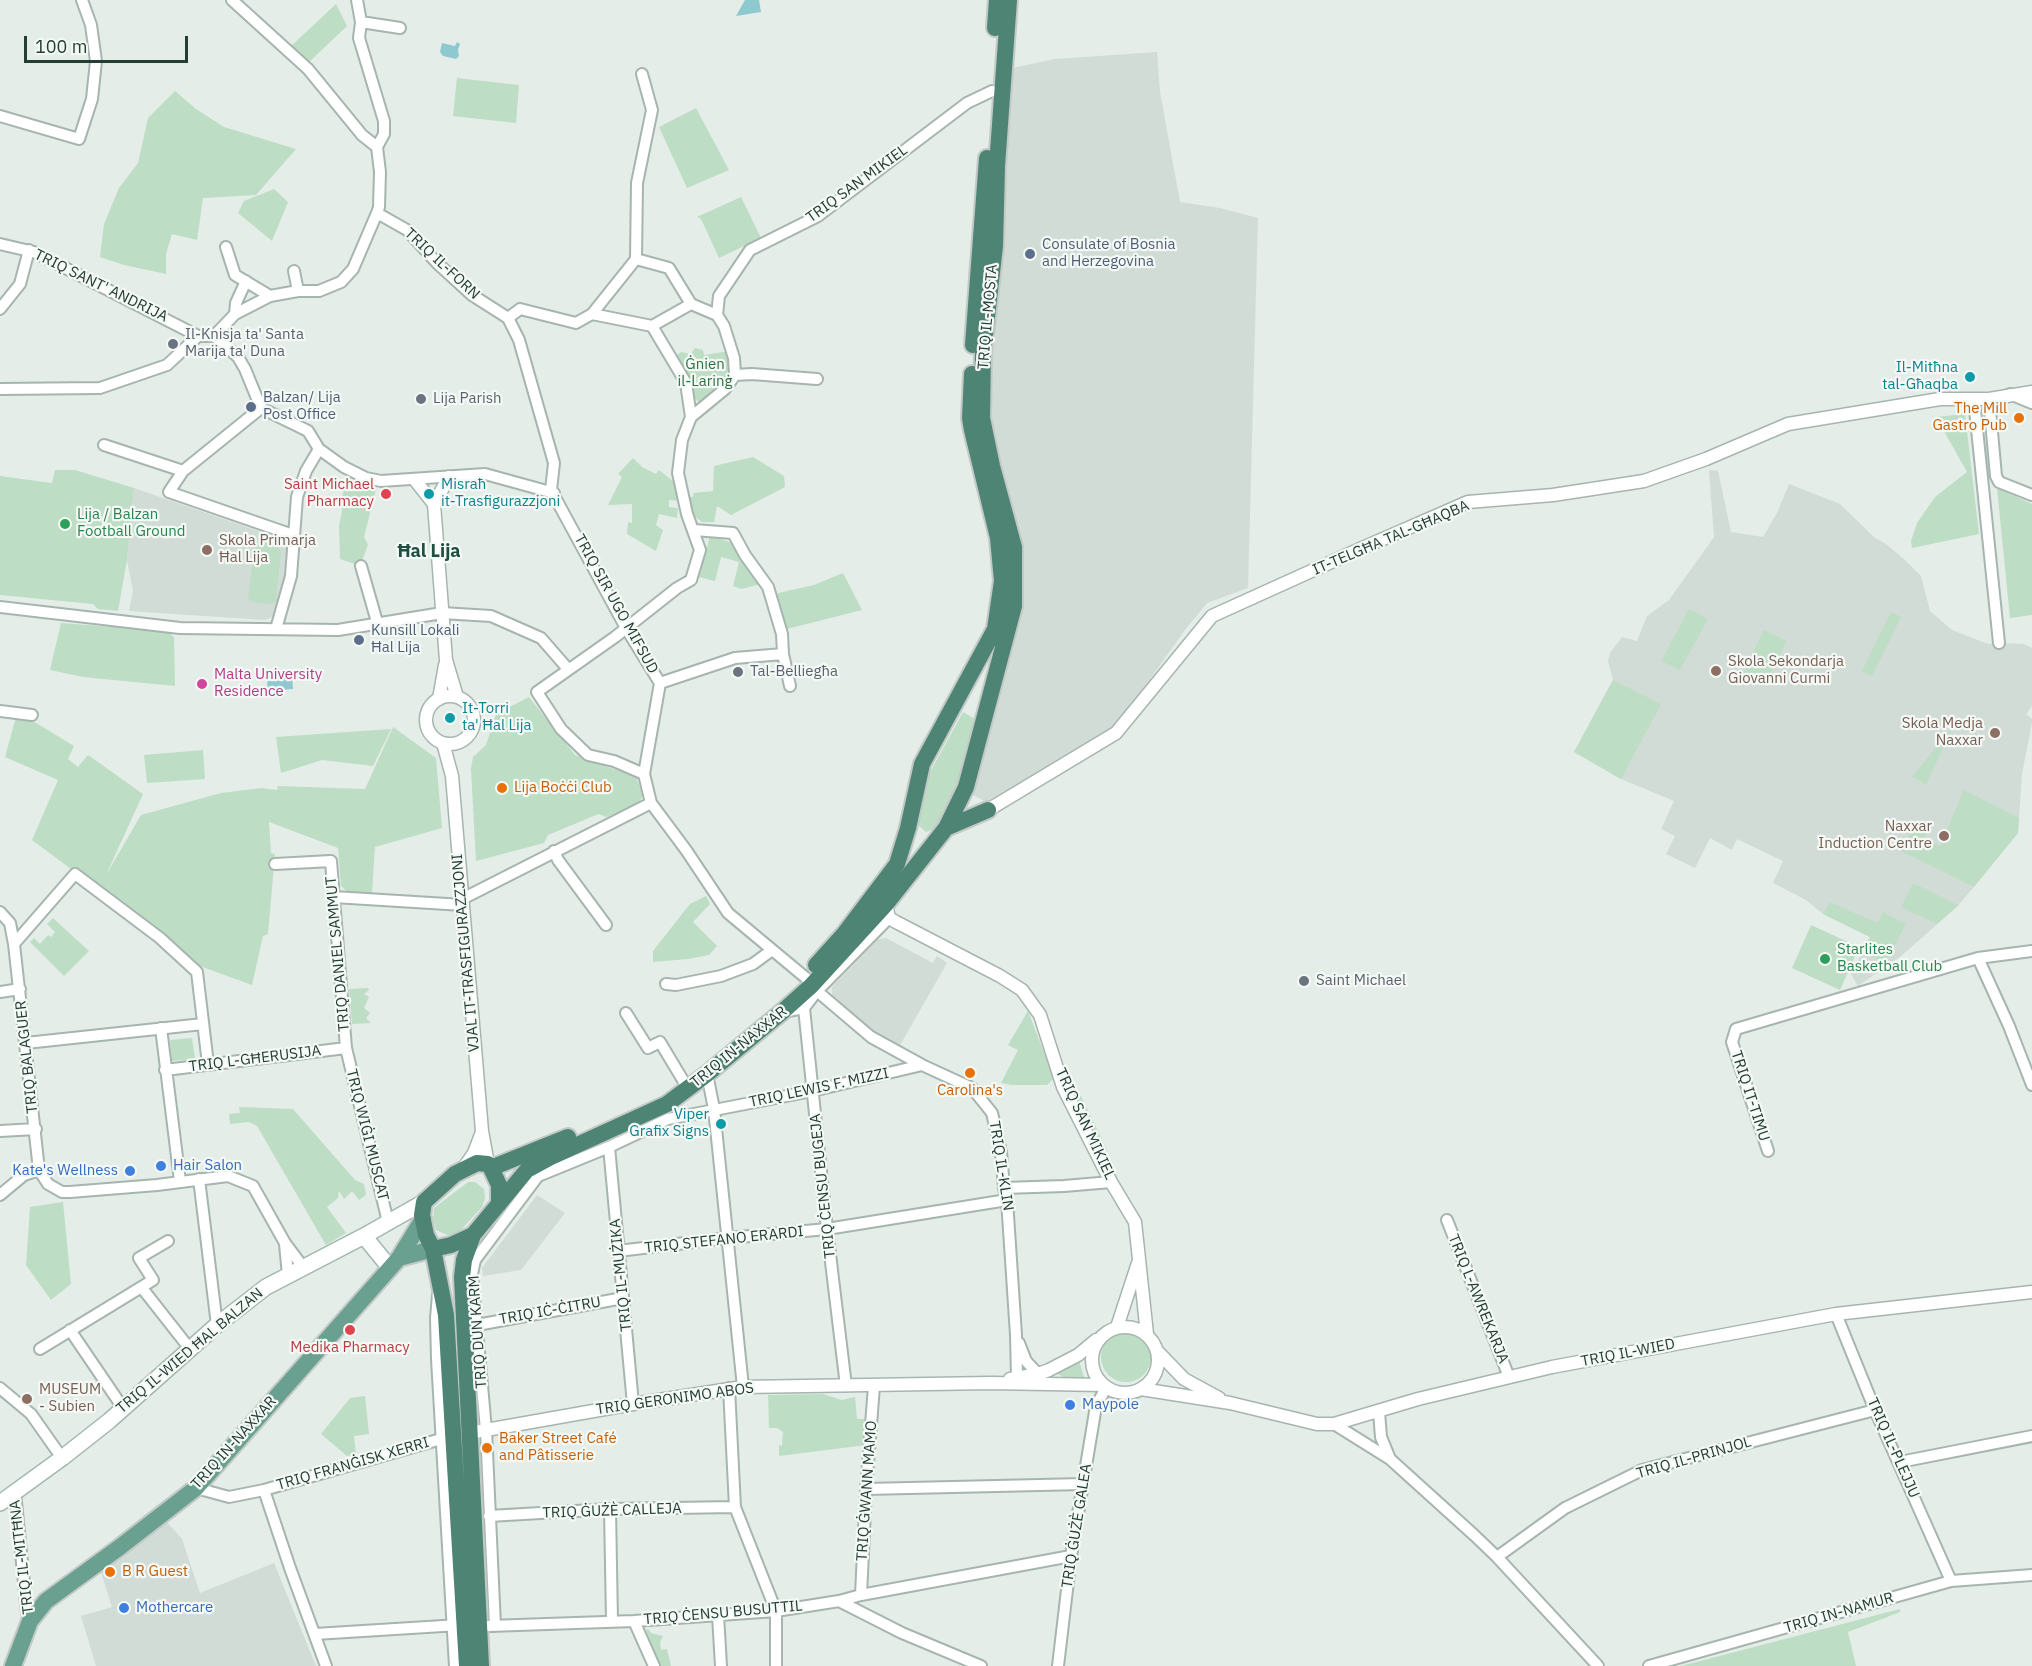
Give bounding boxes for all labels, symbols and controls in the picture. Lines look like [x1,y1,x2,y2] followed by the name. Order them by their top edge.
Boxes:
[27,24,190,62] scale bar
[35,35,87,58] text: 100 m
[803,141,911,227] street label: TRIQ SAN MIKIEL
[401,225,483,303] street label: TRIQ IL-FORN
[1042,236,1176,271] place label: Consulate of Bosnia and Herzegovina
[31,246,171,326] street label: TRIQ SANT' ANDRIJA
[1023,247,1037,261] marker: Consulate of Bosnia and Herzegovina
[974,264,1002,370] street label: TRIQ IL-MOSTA
[185,326,304,361] place label: Il-Knisja ta' Santa Marija ta' Duna
[166,337,180,351] marker: Il-Knisja ta' Santa Marija ta' Duna
[678,356,732,391] park label: Ġnien il-Larinġ
[1882,359,1958,394] place label: Il-Mitħna tal-Għaqba
[1963,370,1977,384] marker: Il-Mitħna tal-Għaqba
[263,389,341,424] place label: Balzan/ Lija Post Office
[433,390,502,408] place label: Lija Parish
[414,392,428,406] marker: Lija Parish
[244,400,258,414] marker: Balzan/ Lija Post Office
[1932,400,2007,435] place label: The Mill Gastro Pub
[2012,411,2026,425] marker: The Mill Gastro Pub
[284,476,374,511] place label: Saint Michael Pharmacy
[441,476,560,511] place label: Misraħ it-Trasfigurazzjoni
[379,487,393,501] marker: Saint Michael Pharmacy
[422,487,436,501] marker: Misraħ it-Trasfigurazzjoni
[1310,497,1472,579] street label: IT-TELGĦA TAL-GĦAQBA
[77,506,185,541] place label: Lija / Balzan Football Ground
[58,517,72,531] marker: Lija / Balzan Football Ground
[570,531,662,677] street label: TRIQ SIR UGO MIFSUD
[219,532,316,567] place label: Skola Primarja Ħal Lija
[397,541,461,563] district label: Ħal Lija
[200,543,214,557] marker: Skola Primarja Ħal Lija
[371,622,460,657] place label: Kunsill Lokali Ħal Lija
[352,633,366,647] marker: Kunsill Lokali Ħal Lija
[1728,653,1844,688] place label: Skola Sekondarja Giovanni Curmi
[750,663,838,681] place label: Tal-Belliegħa
[1709,664,1723,678] marker: Skola Sekondarja Giovanni Curmi
[731,665,745,679] marker: Tal-Belliegħa
[214,666,322,701] place label: Malta University Residence
[195,677,209,691] marker: Malta University Residence
[462,700,532,735] place label: It-Torri ta' Ħal Lija
[443,711,457,725] marker: It-Torri ta' Ħal Lija
[1902,715,1983,750] place label: Skola Medja Naxxar
[1988,726,2002,740] marker: Skola Medja Naxxar
[514,779,612,797] place label: Lija Boċċi Club
[495,781,509,795] marker: Lija Boċċi Club
[1818,818,1932,853] place label: Naxxar Induction Centre
[1937,829,1951,843] marker: Naxxar Induction Centre
[448,853,484,1053] street label: VJAL IT-TRASFIGURAZZJONI
[322,876,354,1032] street label: TRIQ DANIEL SAMMUT
[1837,941,1942,976] place label: Starlites Basketball Club
[1818,952,1832,966] marker: Starlites Basketball Club
[1316,972,1406,990] place label: Saint Michael
[1297,974,1311,988] marker: Saint Michael
[12,1000,42,1114] street label: TRIQ BALAGUER
[687,1003,791,1091] street label: TRIQ IN-NAXXAR
[188,1042,322,1076] street label: TRIQ L-GĦERUSIJA
[1727,1048,1773,1144] street label: TRIQ IT-TIMU
[747,1064,891,1112] street label: TRIQ LEWIS F. MIZZI
[1051,1065,1119,1183] street label: TRIQ SAN MIKIEL
[963,1066,977,1080] marker: Carolina's
[342,1067,392,1203] street label: TRIQ WIĠI MUSCAT
[937,1082,1003,1100] place label: Carolina's
[629,1106,709,1141] place label: Viper Grafix Signs
[806,1113,840,1259] street label: TRIQ ĊENSU BUGEJA
[714,1117,728,1131] marker: Viper Grafix Signs
[985,1120,1017,1212] street label: TRIQ IL-KLIN
[173,1157,242,1175] place label: Hair Salon
[154,1159,168,1173] marker: Hair Salon
[12,1162,118,1180] place label: Kate's Wellness
[123,1164,137,1178] marker: Kate's Wellness
[606,1218,636,1332] street label: TRIQ IL-MUŻIKA
[644,1223,804,1257] street label: TRIQ STEFANO ERARDI
[1444,1232,1512,1366] street label: TRIQ L-AWREKARJA
[465,1275,491,1389] street label: TRIQ DUN KARM
[113,1284,267,1418] street label: TRIQ IL-WIED ĦAL BALZAN
[498,1293,602,1329] street label: TRIQ IĊ-ĊITRU
[343,1323,357,1337] marker: Medika Pharmacy
[1580,1335,1676,1371] street label: TRIQ IL-WIED
[290,1339,410,1357] place label: Medika Pharmacy
[595,1379,755,1419] street label: TRIQ GERONIMO ABOS
[39,1381,101,1416] place label: MUSEUM - Subien
[20,1392,34,1406] marker: MUSEUM - Subien
[188,1393,280,1493] street label: TRIQ IN-NAXXAR
[1863,1395,1923,1501] street label: TRIQ IL-PLEJJU
[1082,1396,1139,1414] place label: Maypole
[1063,1398,1077,1412] marker: Maypole
[853,1420,881,1562] street label: TRIQ ĠWANN MAMO
[499,1430,617,1465] place label: Baker Street Café and Pâtisserie
[1635,1433,1753,1483] street label: TRIQ IL-PRINJOL
[275,1434,431,1494] street label: TRIQ FRANĠISK XERRI
[480,1441,494,1455] marker: Baker Street Café and Pâtisserie
[1058,1462,1096,1590] street label: TRIQ ĠUŻÈ GALEA
[6,1499,38,1615] street label: TRIQ IL-MITĦNA
[542,1500,682,1522] street label: TRIQ ĠUŻÈ CALLEJA
[122,1563,188,1581] place label: B R Guest
[103,1565,117,1579] marker: B R Guest
[1782,1589,1896,1637] street label: TRIQ IN-NAMUR
[643,1597,803,1629] street label: TRIQ ĊENSU BUSUTTIL
[136,1599,213,1617] place label: Mothercare
[117,1601,131,1615] marker: Mothercare

